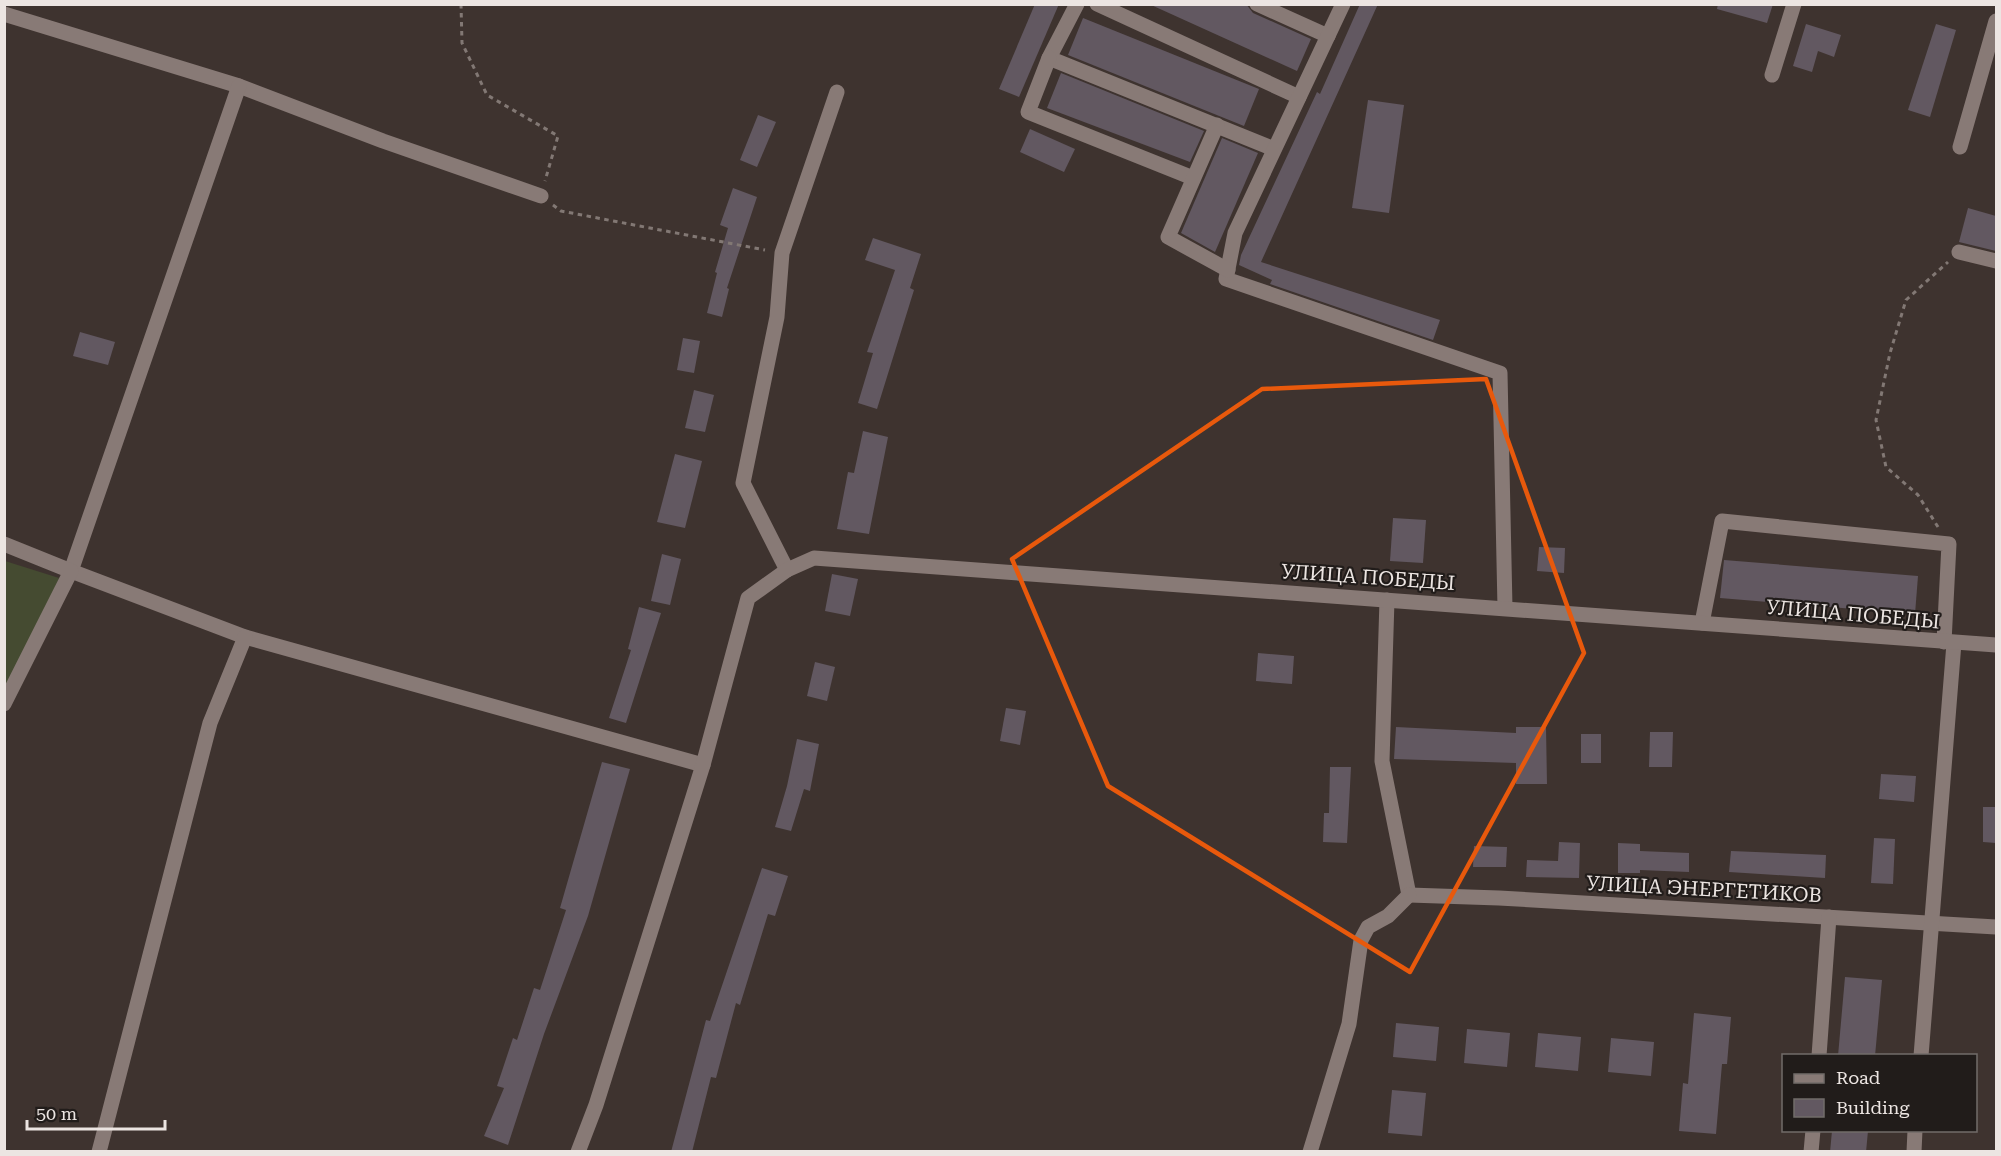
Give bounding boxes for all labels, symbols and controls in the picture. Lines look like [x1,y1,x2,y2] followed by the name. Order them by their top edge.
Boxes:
[1280,559,1456,595] street label: УЛИЦА ПОБЕДЫ
[1765,594,1941,634] street label: УЛИЦА ПОБЕДЫ
[1586,871,1822,907] street label: УЛИЦА ЭНЕРГЕТИКОВ
[1782,1054,1977,1132] legend
[1836,1067,1881,1088] text: Road
[27,1093,165,1131] scale bar
[1836,1097,1910,1118] text: Building
[36,1103,77,1124] text: 50 m

